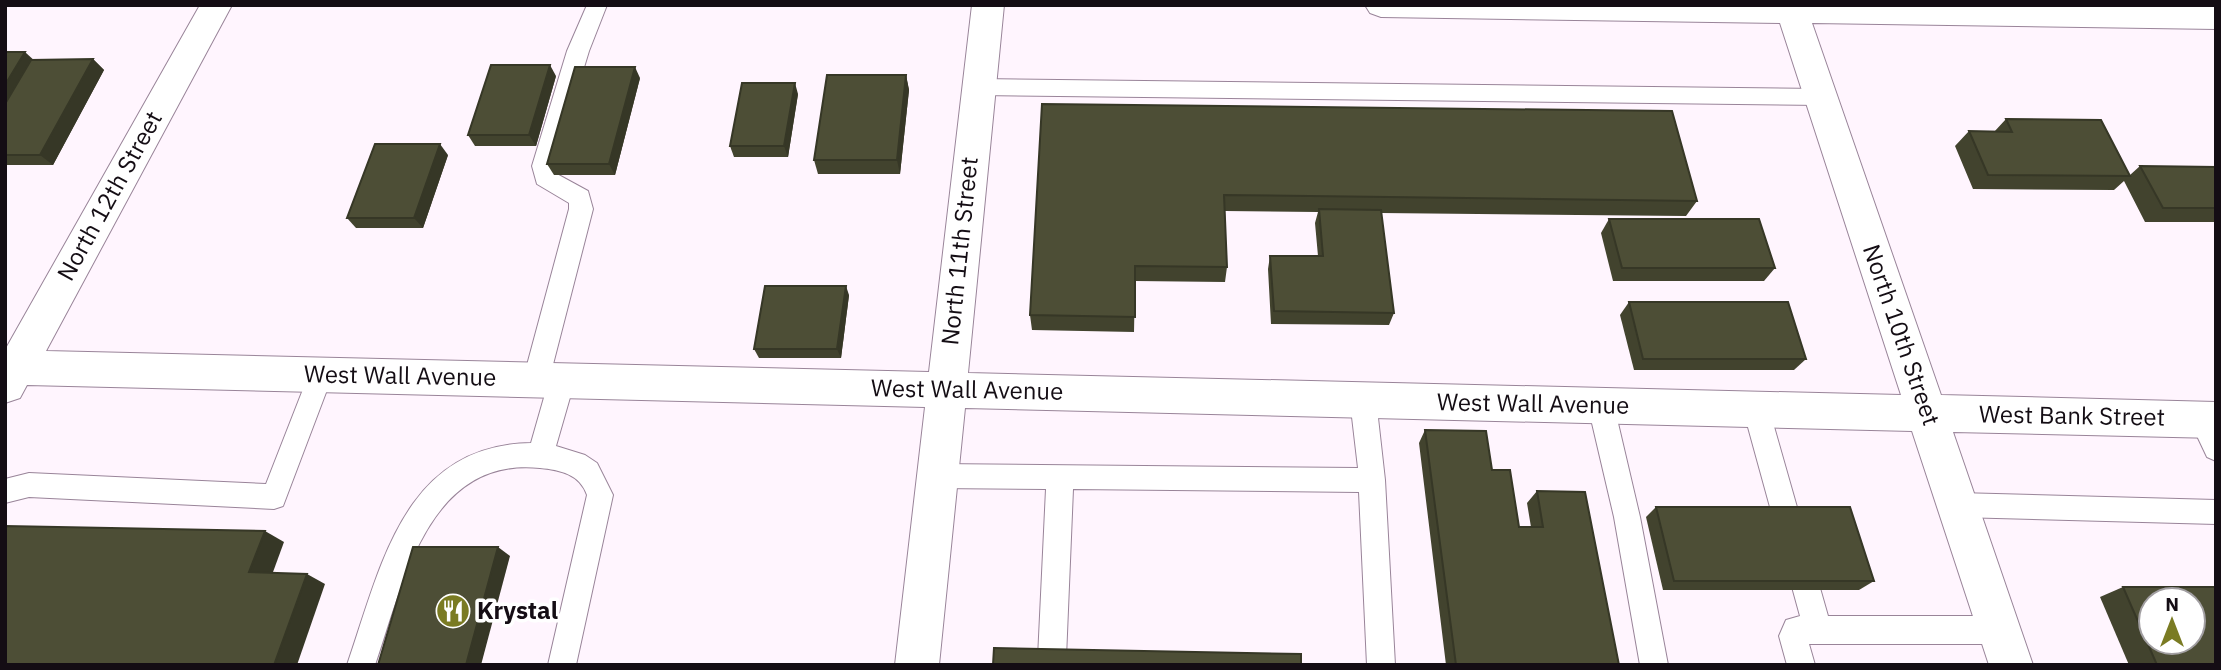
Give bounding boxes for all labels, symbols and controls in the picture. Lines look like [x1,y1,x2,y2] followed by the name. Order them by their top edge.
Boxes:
[49,105,169,286] street label: North 12th Street
[933,155,985,347] street label: North 11th Street
[1856,240,1948,429] street label: North 10th Street
[303,357,497,393] street label: West Wall Avenue
[870,371,1064,407] street label: West Wall Avenue
[1436,385,1630,421] street label: West Wall Avenue
[1979,397,2165,433] street label: West Bank Street
[2137,586,2207,656] north arrow
[434,592,472,630] restaurant icon: Krystal
[2165,592,2179,616] text: N
[477,594,558,626] place label: Krystal

